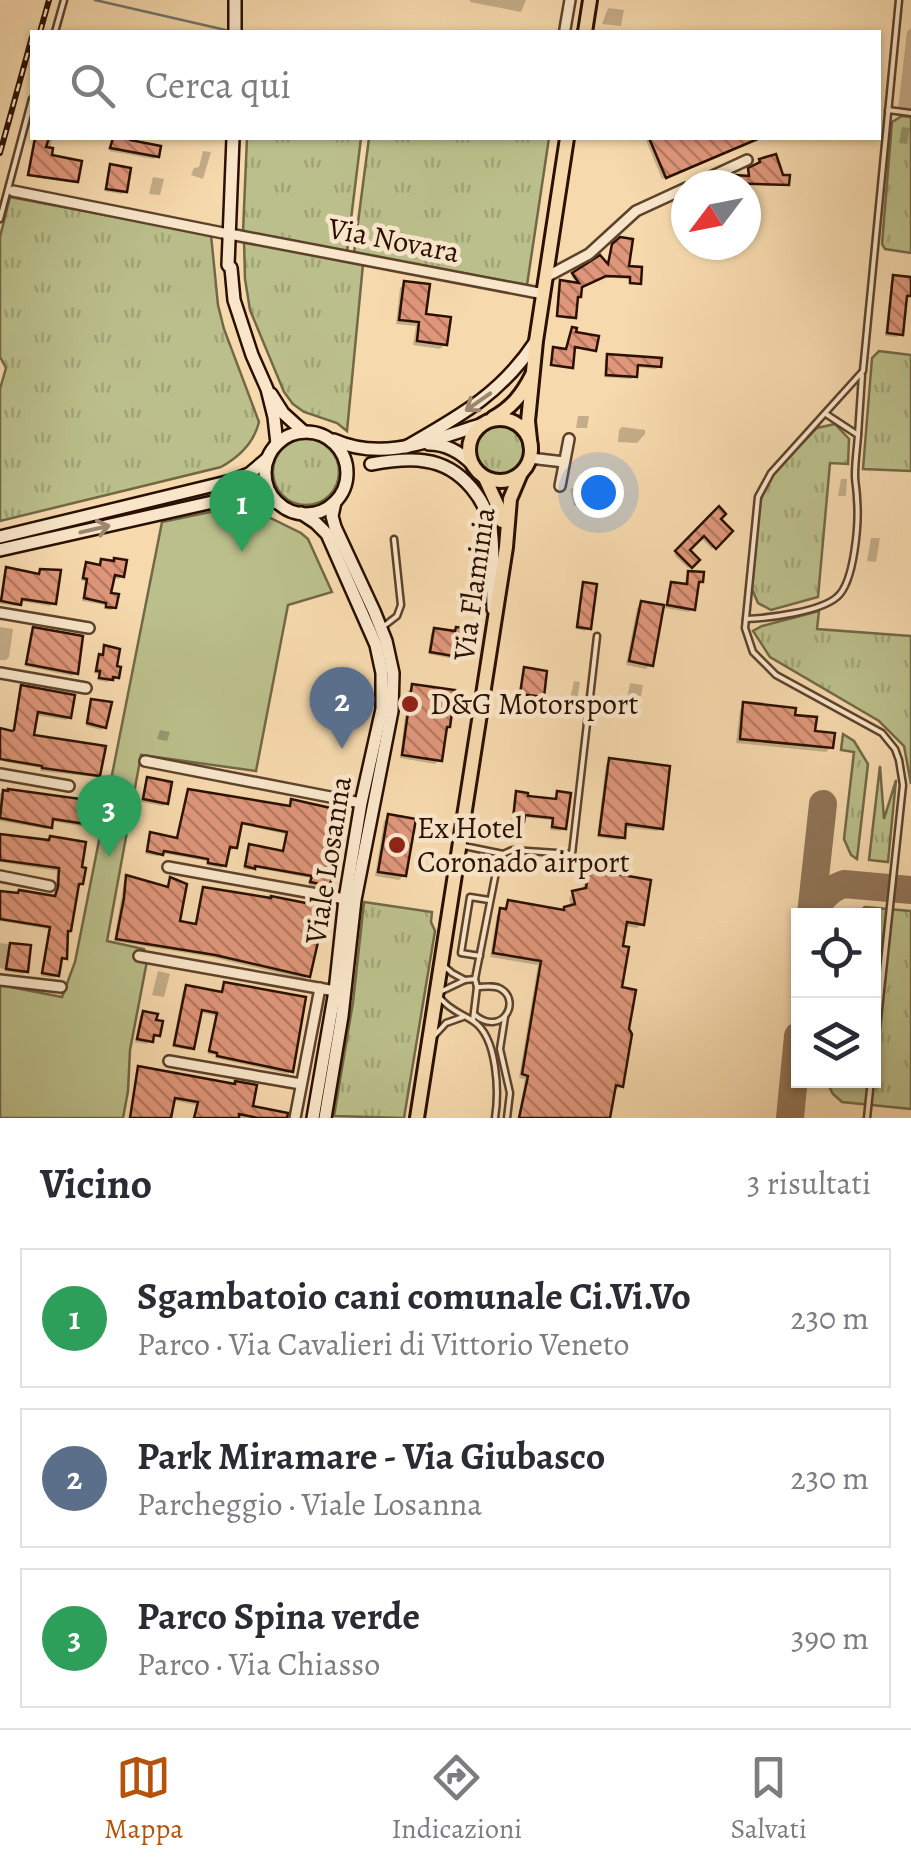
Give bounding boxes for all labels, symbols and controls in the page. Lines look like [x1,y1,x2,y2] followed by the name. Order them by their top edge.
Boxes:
[30,30,881,140] search box
[65,58,120,113] icon: search
[145,59,291,111] text: Cerca qui
[671,170,761,260] north arrow
[324,207,463,272] street label: Via Novara
[465,391,493,412] one-way arrow
[573,467,624,518] your location
[210,470,274,552] pin: 1
[443,505,505,664] street label: Via Flaminia
[78,519,110,537] one-way arrow
[310,666,374,749] pin: 2
[430,684,638,724] place label: D&G Motorsport
[399,693,421,715] marker: D&G Motorsport
[295,773,361,948] street label: Viale Losanna
[76,774,142,857] pin: 3
[417,808,630,882] place label: Ex Hotel Coronado airport
[386,834,408,856] marker: Ex Hotel Coronado airport
[791,908,881,1088] map controls
[791,908,881,998] button: locate
[791,998,881,1088] button: layers
[40,1155,152,1212] text: Vicino
[747,1161,871,1205] text: 3 risultati
[137,1270,691,1322] text: Sgambatoio cani comunale Ci.Vi.Vo
[69,1296,80,1340] text: 1
[790,1296,869,1340] text: 230 m
[137,1322,629,1366] text: Parco · Via Cavalieri di Vittorio Veneto
[137,1430,605,1482] text: Park Miramare - Via Giubasco
[67,1456,82,1500] text: 2
[790,1456,869,1500] text: 230 m
[137,1482,482,1526] text: Parcheggio · Viale Losanna
[137,1590,420,1642] text: Parco Spina verde
[68,1616,81,1660] text: 3
[791,1616,869,1660] text: 390 m
[137,1642,380,1686] text: Parco · Via Chiasso
[104,1750,183,1848] tab: Mappa
[392,1750,522,1848] tab: Indicazioni
[730,1750,807,1848] tab: Salvati

